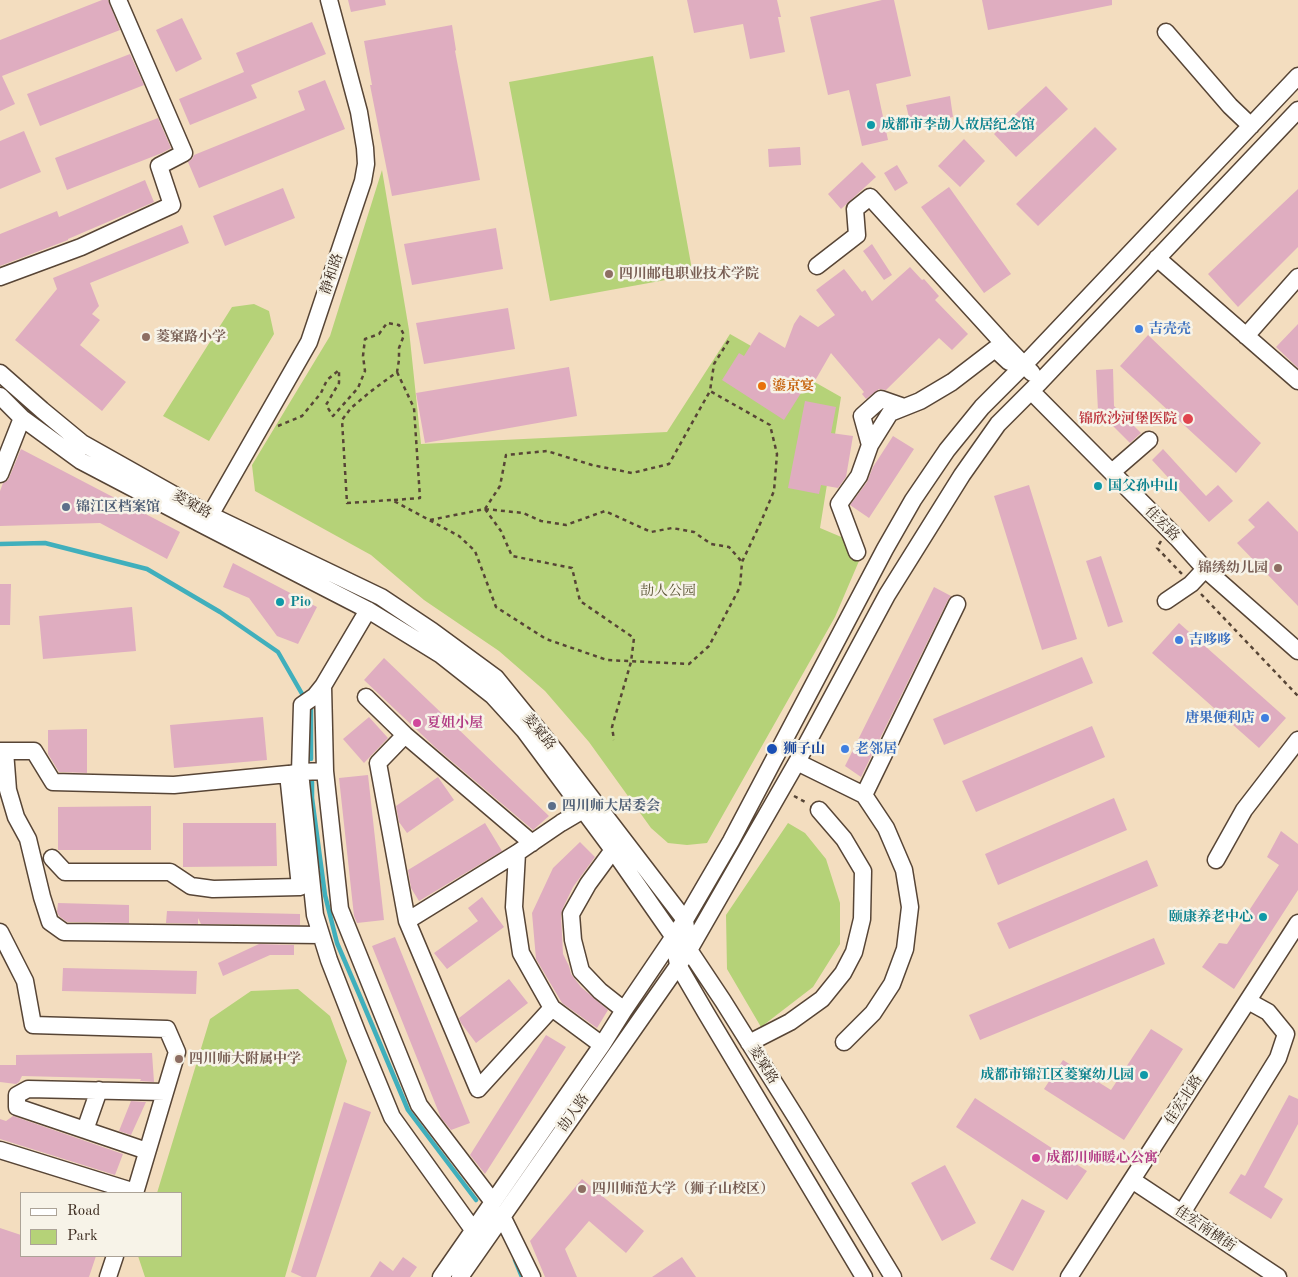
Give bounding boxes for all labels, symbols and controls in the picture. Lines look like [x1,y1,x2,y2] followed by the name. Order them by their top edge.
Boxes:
[881,117,1035,133] place label: 成都市李劼人故居纪念馆
[865,119,877,131] marker: 成都市李劼人故居纪念馆
[317,251,347,297] street label: 静和路
[619,266,759,282] place label: 四川邮电职业技术学院
[603,268,615,280] marker: 四川邮电职业技术学院
[1149,321,1191,337] place label: 吉壳壳
[1133,323,1145,335] marker: 吉壳壳
[156,329,226,345] place label: 菱窠路小学
[140,331,152,343] marker: 菱窠路小学
[772,378,814,394] place label: 鎏京宴
[756,380,768,392] marker: 鎏京宴
[1079,411,1177,427] place label: 锦欣沙河堡医院
[1181,412,1195,426] marker: 锦欣沙河堡医院
[1108,478,1178,494] place label: 国父孙中山
[1092,480,1104,492] marker: 国父孙中山
[170,487,214,523] street label: 菱窠路
[76,499,160,515] place label: 锦江区档案馆
[60,501,72,513] marker: 锦江区档案馆
[1141,503,1183,545] street label: 佳宏路
[1198,560,1268,576] place label: 锦绣幼儿园
[1272,562,1284,574] marker: 锦绣幼儿园
[640,583,696,599] park label: 劼人公园
[290,594,311,610] place label: Pio
[274,596,286,608] marker: Pio
[1189,632,1231,648] place label: 吉哆哆
[1173,634,1185,646] marker: 吉哆哆
[1185,710,1255,726] place label: 唐果便利店
[519,711,559,753] street label: 菱窠路
[1259,712,1271,724] marker: 唐果便利店
[427,715,483,731] place label: 夏姐小屋
[411,717,423,729] marker: 夏姐小屋
[783,741,825,757] place label: 狮子山
[855,741,897,757] place label: 老邻居
[765,742,779,756] marker: 狮子山
[839,743,851,755] marker: 老邻居
[562,798,660,814] place label: 四川师大居委会
[546,800,558,812] marker: 四川师大居委会
[1169,909,1253,925] place label: 颐康养老中心
[1257,911,1269,923] marker: 颐康养老中心
[745,1043,781,1087] street label: 菱窠路
[189,1051,301,1067] place label: 四川师大附属中学
[173,1053,185,1065] marker: 四川师大附属中学
[980,1067,1134,1083] place label: 成都市锦江区菱窠幼儿园
[1138,1069,1150,1081] marker: 成都市锦江区菱窠幼儿园
[1162,1072,1206,1128] street label: 佳宏北路
[555,1091,593,1135] street label: 劼人路
[1046,1150,1158,1166] place label: 成都川师暖心公寓
[1030,1152,1042,1164] marker: 成都川师暖心公寓
[592,1181,774,1197] place label: 四川师范大学（狮子山校区）
[576,1183,588,1195] marker: 四川师范大学（狮子山校区）
[20,1192,182,1257] legend
[1171,1202,1239,1256] street label: 佳宏南横街
[67,1204,100,1219] text: Road
[67,1229,98,1244] text: Park

